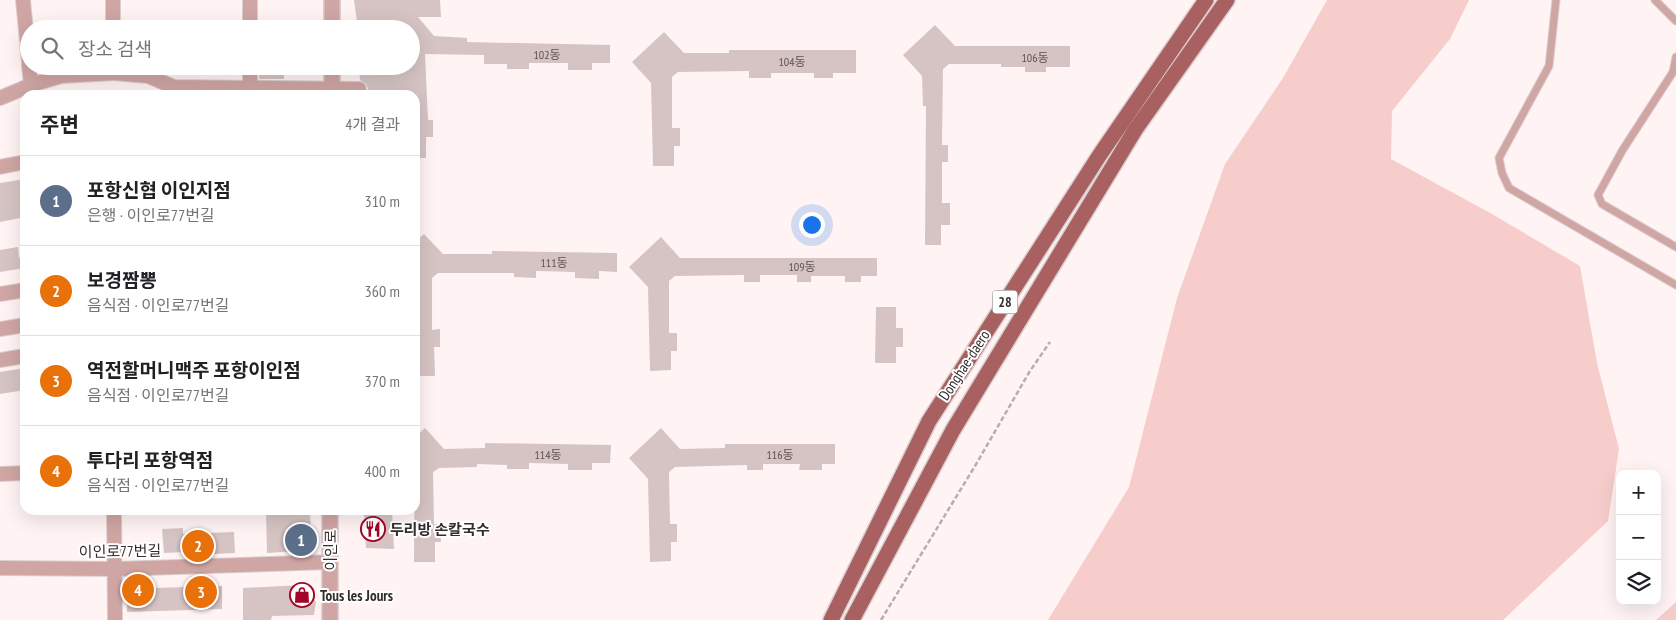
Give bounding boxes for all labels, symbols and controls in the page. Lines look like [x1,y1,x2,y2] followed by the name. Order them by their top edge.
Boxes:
[20,20,420,75] search box
[38,34,66,62] icon: search
[78,37,152,61] text: 장소 검색
[533,47,561,62] house number: 102동
[1021,50,1049,65] house number: 106동
[778,54,806,69] house number: 104동
[40,111,79,138] text: 주변
[345,114,400,134] text: 4개 결과
[87,178,231,202] text: 포항신협 이인지점
[52,191,60,211] text: 1
[365,191,400,211] text: 310 m
[87,205,215,225] text: 은행 · 이인로77번길
[799,212,825,238] your location
[540,255,568,270] house number: 111동
[788,259,816,274] house number: 109동
[87,268,157,292] text: 보경짬뽕
[52,281,60,301] text: 2
[365,281,400,301] text: 360 m
[992,290,1018,314] road number: 28
[87,295,229,315] text: 음식점 · 이인로77번길
[934,326,994,404] street label: Donghae-daero
[87,358,301,382] text: 역전할머니맥주 포항이인점
[52,371,60,391] text: 3
[365,371,400,391] text: 370 m
[87,385,229,405] text: 음식점 · 이인로77번길
[534,447,562,462] house number: 114동
[766,447,794,462] house number: 116동
[87,448,213,472] text: 투다리 포항역점
[52,461,60,481] text: 4
[365,461,400,481] text: 400 m
[1616,470,1661,605] map controls
[1616,470,1661,515] button: +
[87,475,229,495] text: 음식점 · 이인로77번길
[1616,515,1661,560] button: −
[360,516,386,542] restaurant icon: 두리방 손칼국수
[390,520,490,539] place label: 두리방 손칼국수
[285,521,317,559] pin: 1
[182,527,214,565] pin: 2
[321,529,340,571] street label: 이인로
[79,541,161,561] street label: 이인로77번길
[1616,560,1661,605] button: layers
[122,571,154,609] pin: 4
[185,573,217,611] pin: 3
[289,582,315,608] shop icon: Tous les Jours
[320,586,393,605] place label: Tous les Jours

